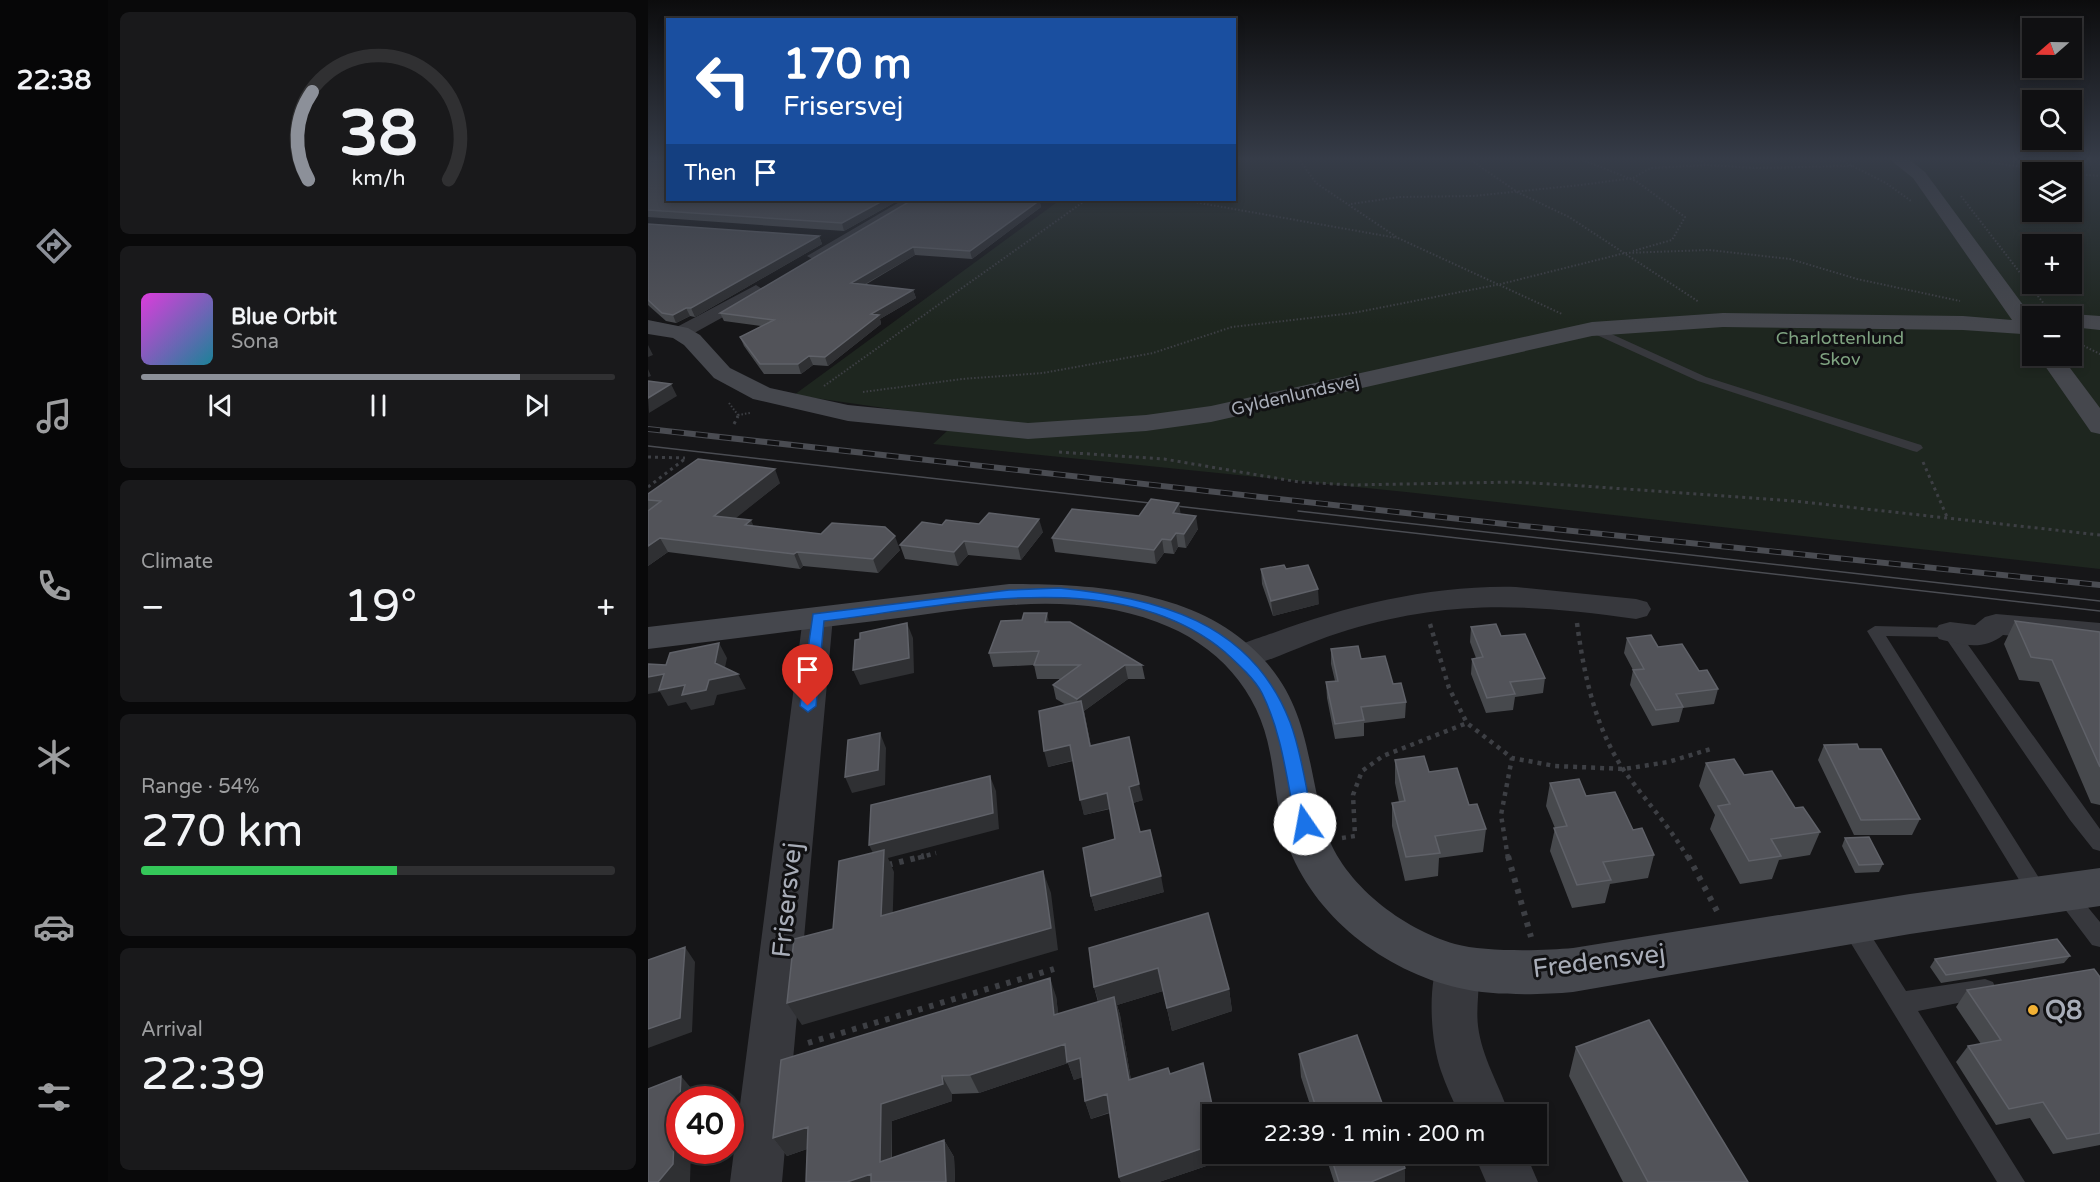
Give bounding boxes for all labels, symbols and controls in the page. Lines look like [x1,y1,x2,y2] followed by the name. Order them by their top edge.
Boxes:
[2022,18,2082,78] north arrow
[2022,18,2082,366] map controls
[783,39,912,90] text: 170 m
[684,42,762,120] icon: left
[17,64,91,97] text: 22:38
[783,90,903,123] text: Frisersvej
[2022,90,2082,150] button: search
[339,97,417,172] text: 38
[749,156,782,189] icon: arrive
[684,160,737,186] text: Then
[2022,162,2082,222] button: layers
[351,165,405,191] text: km/h
[33,225,75,267] icon: directions
[2022,234,2082,294] button: +
[231,304,337,330] text: Blue Orbit
[2022,306,2082,366] button: −
[1776,327,1904,370] park label: Charlottenlund Skov
[231,330,279,354] text: Sona
[1229,370,1361,420] street label: Gyldenlundsvej
[204,389,237,422] icon: previous
[362,389,395,422] icon: pause
[520,389,553,422] icon: next
[33,395,75,437] icon: music
[141,550,213,574] text: Climate
[33,565,75,607] icon: phone
[344,580,417,634] text: 19°
[141,588,165,627] text: −
[596,588,615,627] text: +
[782,644,833,706] pin
[791,653,824,686] icon: arrive
[33,736,75,778] icon: climate
[141,775,260,799] text: Range · 54%
[1273,792,1337,856] position arrow
[141,805,303,859] text: 270 km
[766,841,808,959] street label: Frisersvej
[33,906,75,948] icon: car
[1531,937,1667,985] street label: Fredensvej
[2045,995,2082,1026] place label: Q8
[2026,1003,2040,1017] marker: Q8
[141,1018,203,1042] text: Arrival
[141,1048,266,1102] text: 22:39
[33,1076,75,1118] icon: filters
[666,1086,744,1164] speed limit sign: 40
[1264,1121,1485,1147] text: 22:39 · 1 min · 200 m

